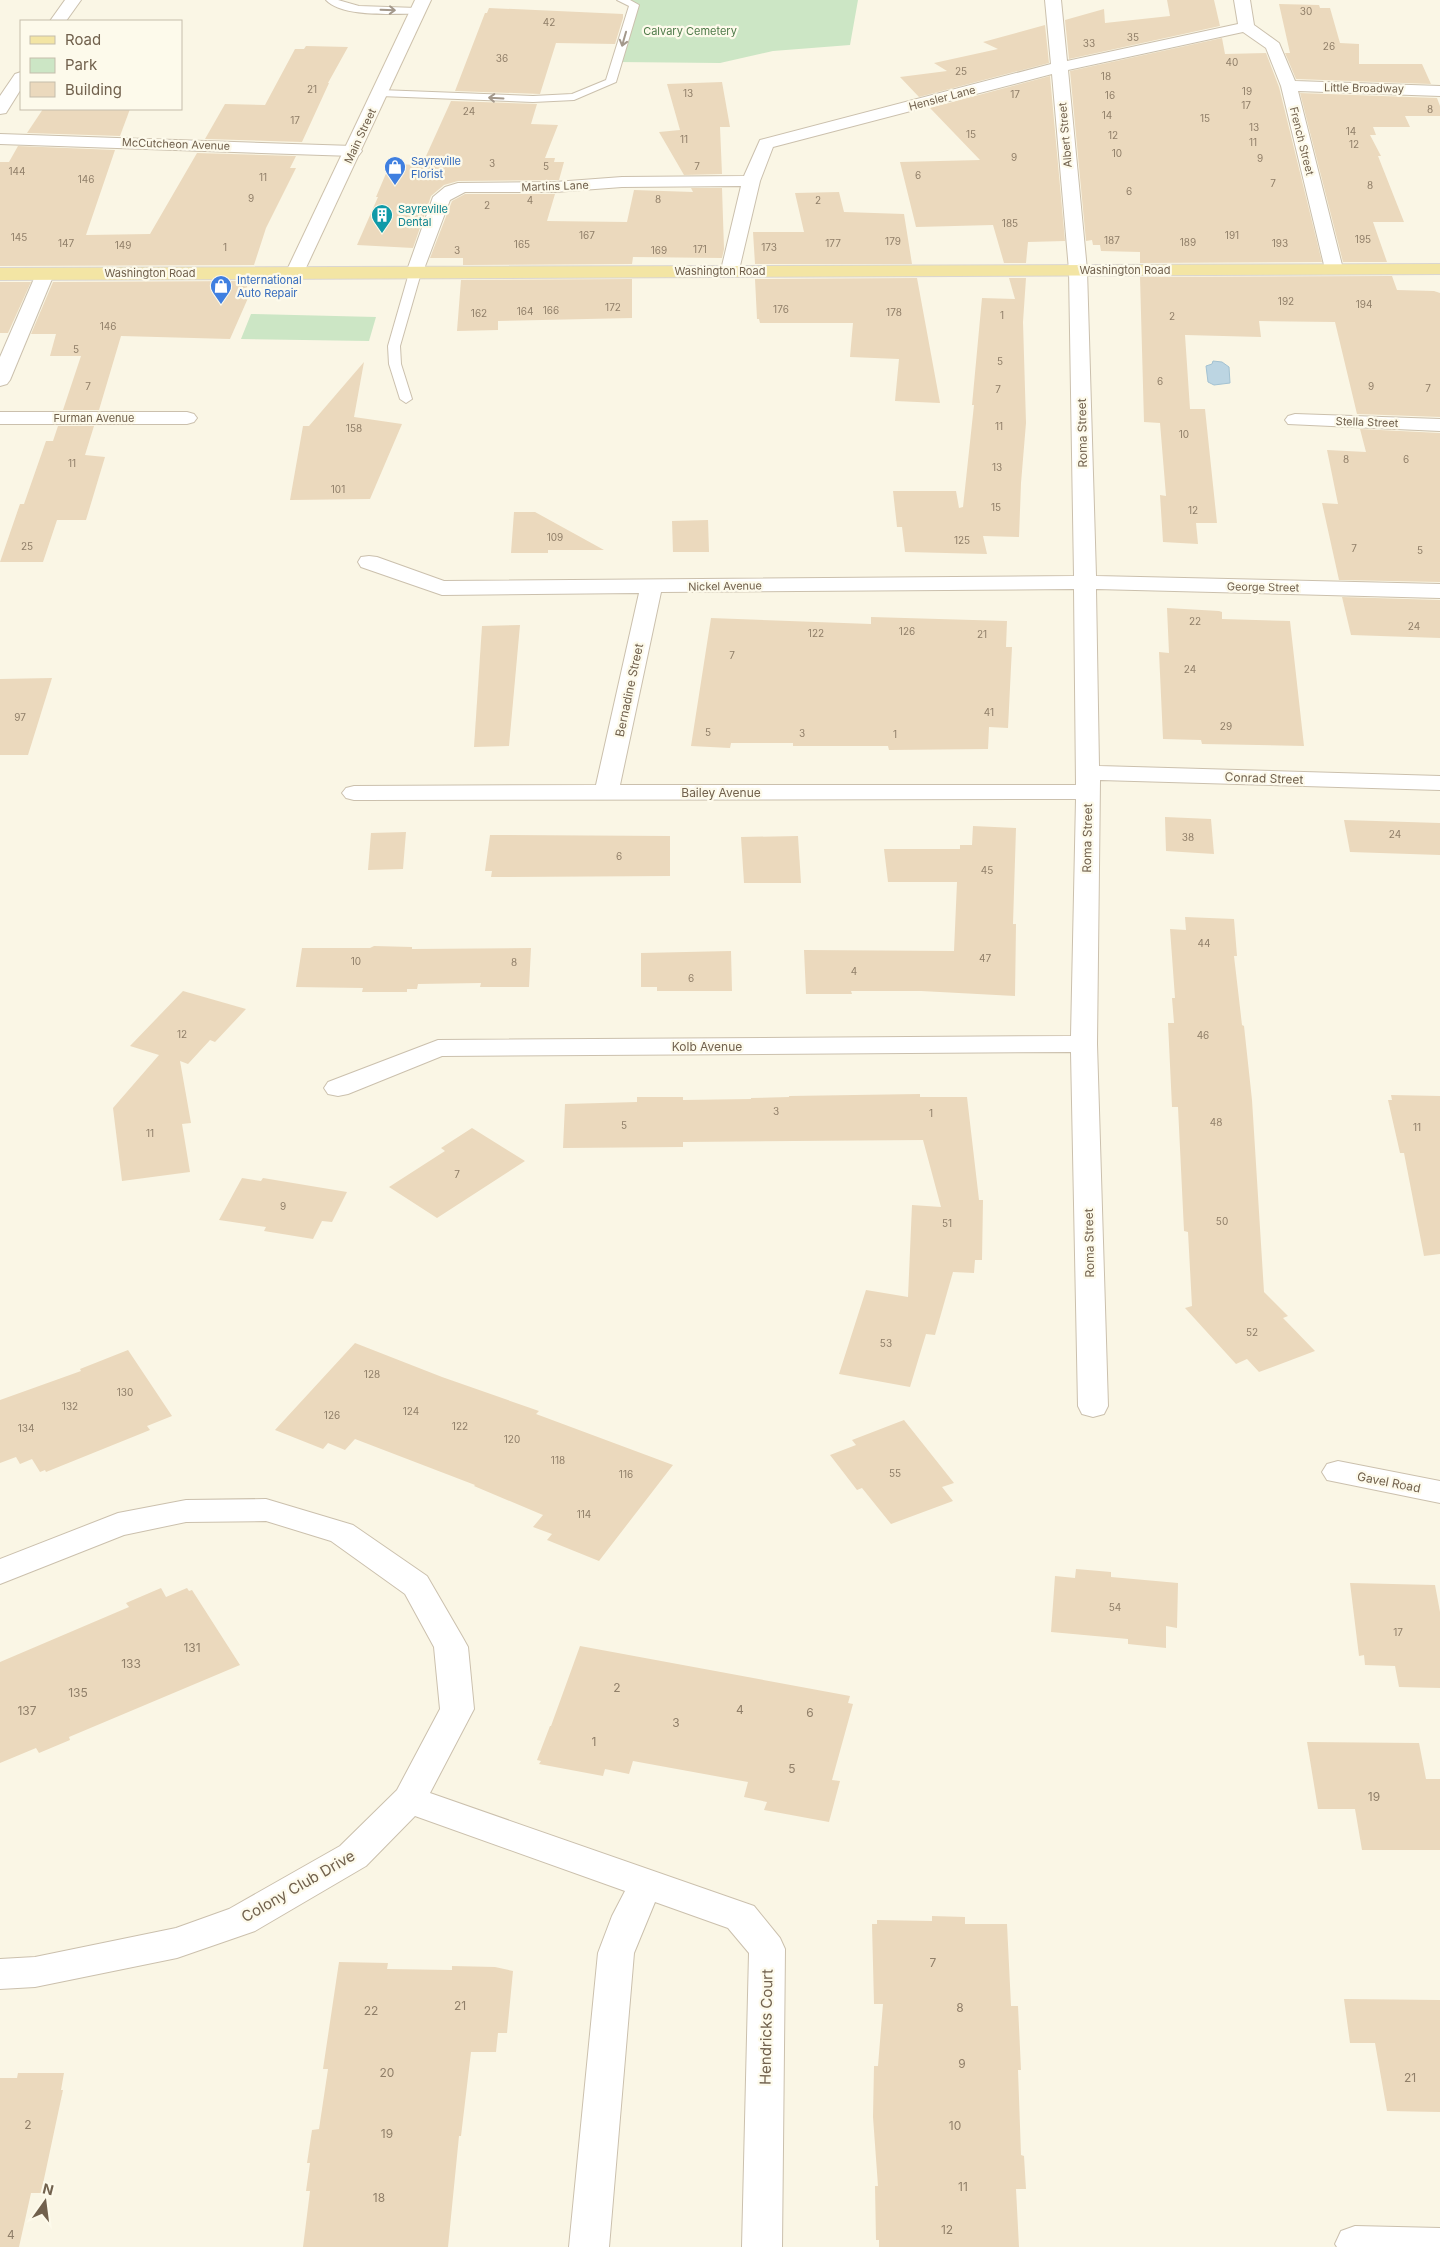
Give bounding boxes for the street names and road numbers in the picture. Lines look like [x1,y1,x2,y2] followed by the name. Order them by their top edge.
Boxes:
[1324,80,1404,96] street label: Little Broadway
[907,82,977,114] street label: Hensler Lane
[1055,101,1075,168] street label: Albert Street
[1287,105,1317,177] street label: French Street
[341,106,379,166] street label: Main Street
[122,135,230,153] street label: McCutcheon Avenue
[521,178,589,194] street label: Martins Lane
[1080,263,1170,277] street label: Washington Road
[675,264,765,278] street label: Washington Road
[105,266,195,280] street label: Washington Road
[1074,398,1090,468] street label: Roma Street
[54,411,135,425] street label: Furman Avenue
[1335,414,1399,430] street label: Stella Street
[688,578,762,594] street label: Nickel Avenue
[1227,579,1300,595] street label: George Street
[612,642,646,738] street label: Bernadine Street
[1224,769,1304,787] street label: Conrad Street
[681,785,761,800] street label: Bailey Avenue
[1079,803,1095,873] street label: Roma Street
[672,1039,742,1054] street label: Kolb Avenue
[1081,1208,1097,1278] street label: Roma Street
[1356,1469,1422,1495] street label: Gavel Road
[238,1846,358,1926] street label: Colony Club Drive
[755,1969,777,2085] street label: Hendricks Court

